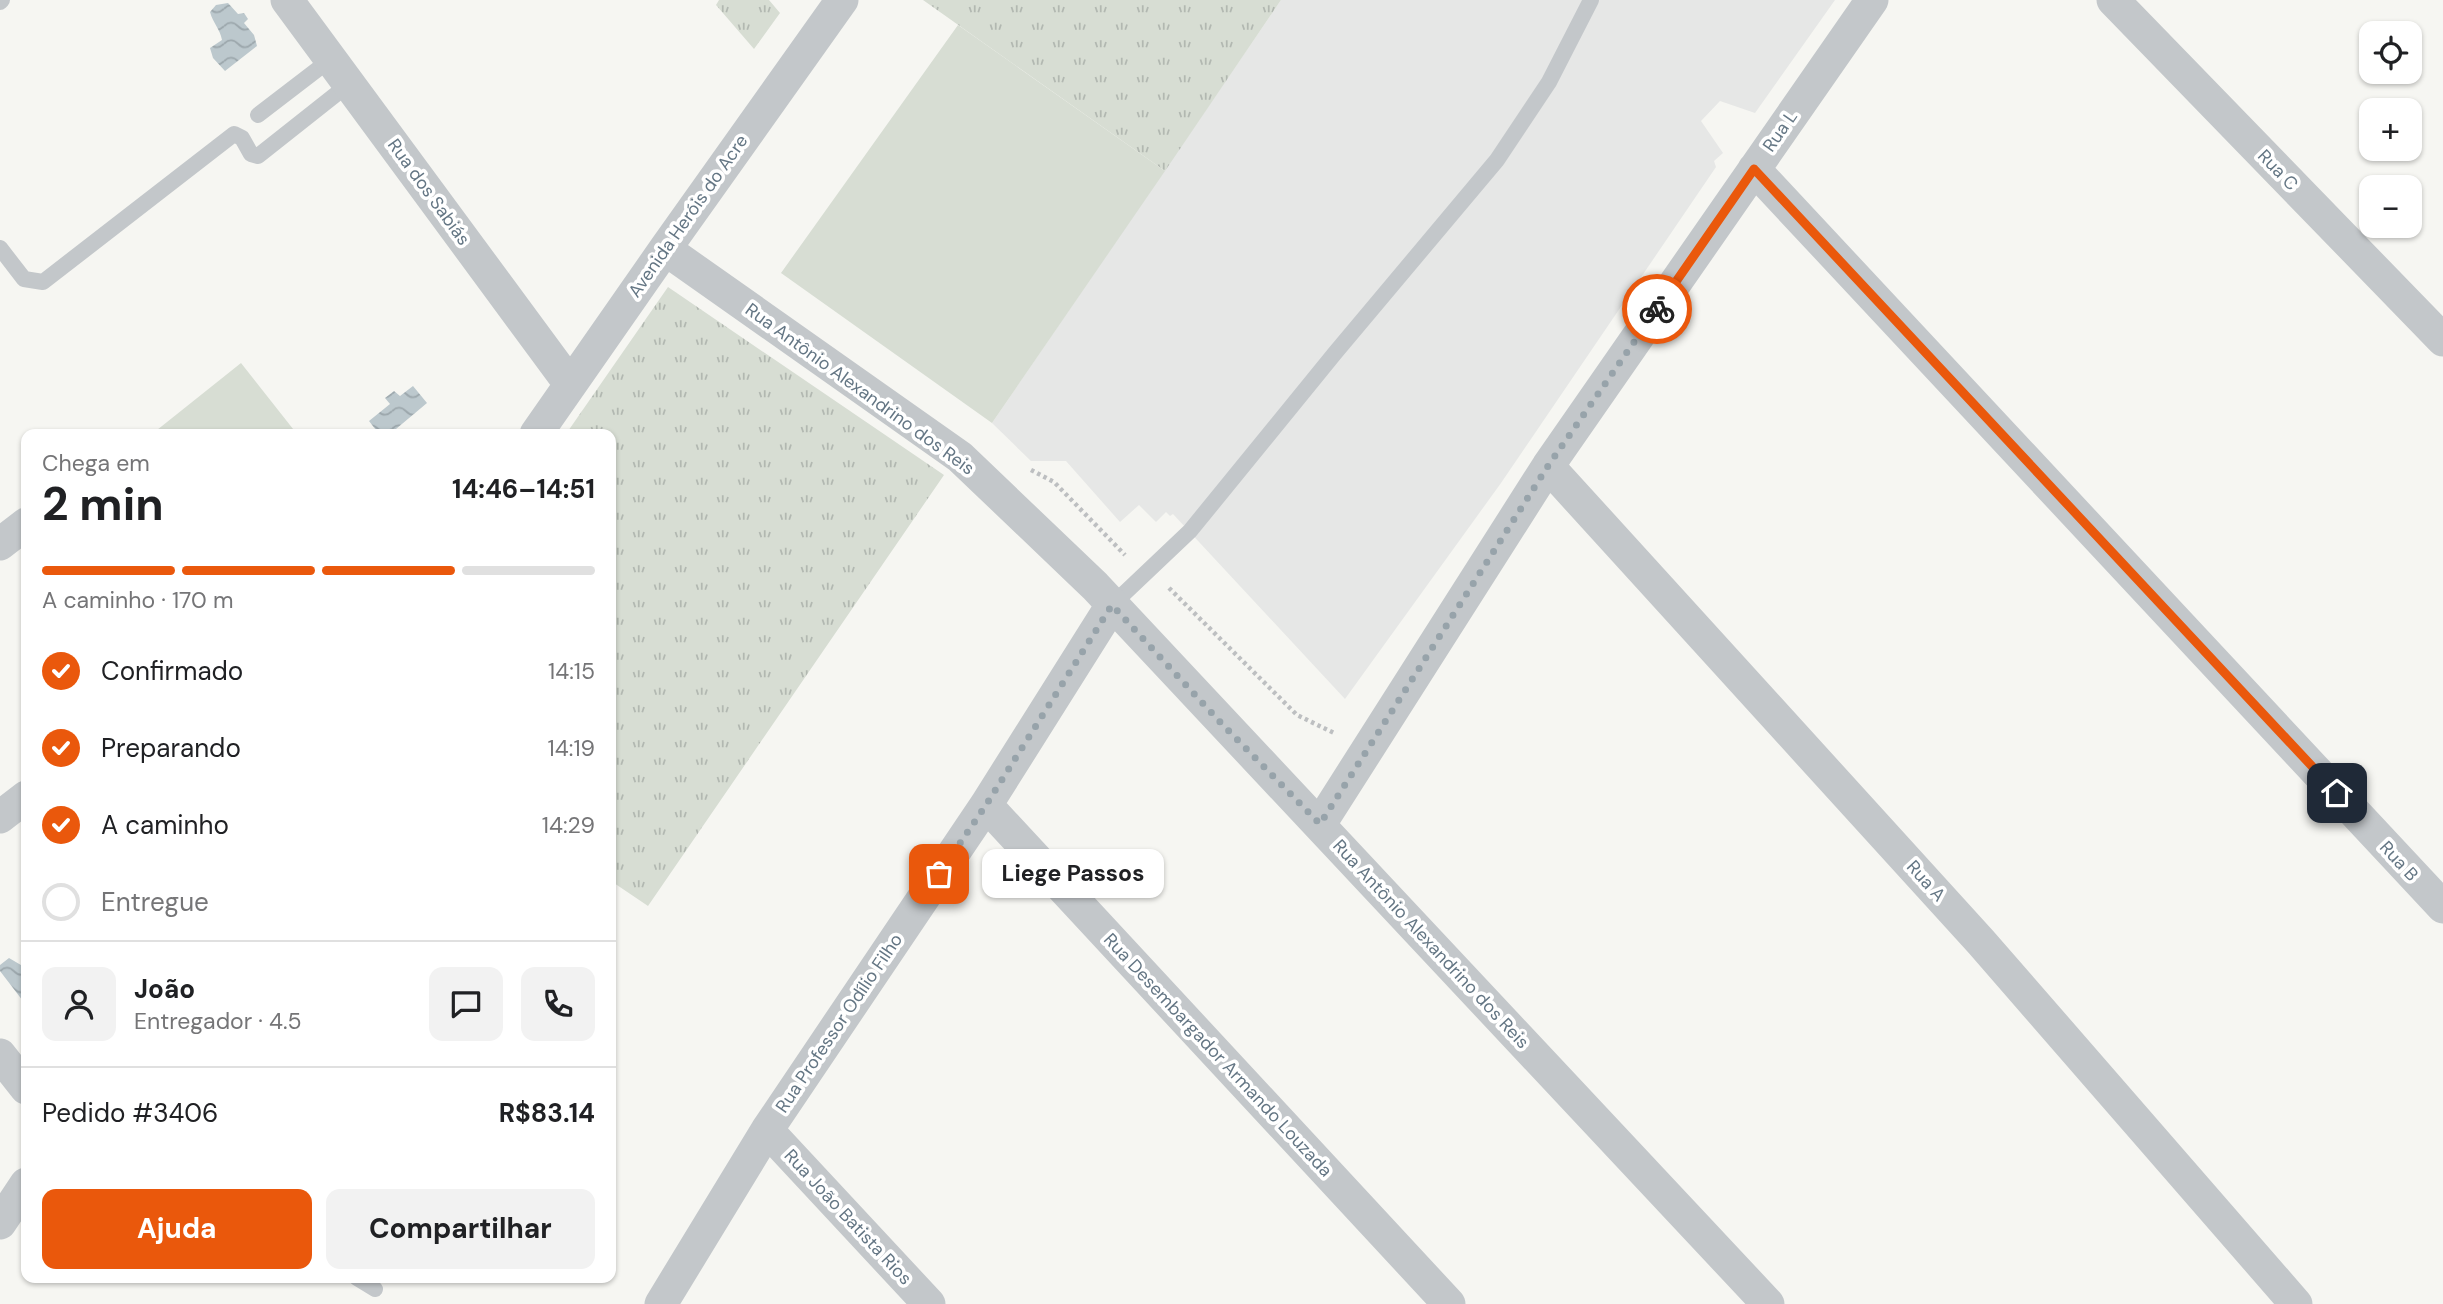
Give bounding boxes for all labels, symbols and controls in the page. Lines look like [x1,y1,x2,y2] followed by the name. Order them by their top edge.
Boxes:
[2359,21,2422,238] map controls
[2359,21,2422,84] button: locate
[2359,98,2422,161] button: +
[1757,106,1803,156] street label: Rua L
[623,130,753,302] street label: Avenida Heróis do Acre
[382,134,476,250] street label: Rua dos Sabiás
[2253,144,2304,196] street label: Rua C
[2359,175,2422,238] button: −
[1622,274,1692,344] courier
[1638,290,1676,328] icon: bike
[741,298,979,480] street label: Rua Antônio Alexandrino dos Reis
[42,448,150,478] text: Chega em
[452,472,595,506] text: 14:46–14:51
[42,474,164,534] text: 2 min
[42,585,233,615] text: A caminho · 170 m
[42,652,80,690] icon: check
[101,654,243,688] text: Confirmado
[548,656,595,686] text: 14:15
[42,729,80,767] icon: check
[101,731,241,765] text: Preparando
[548,733,595,763] text: 14:19
[2307,763,2367,823] pin
[2318,774,2356,812] icon: home
[42,806,80,844] icon: check
[101,808,229,842] text: A caminho
[542,810,595,840] text: 14:29
[1327,834,1535,1054] street label: Rua Antônio Alexandrino dos Reis
[2374,836,2424,886] street label: Rua B
[909,844,969,904] pin
[981,850,1163,898] callout: Liege Passos
[920,855,958,893] icon: bag
[1901,855,1951,907] street label: Rua A
[1002,858,1144,888] text: Liege Passos
[101,885,209,919] text: Entregue
[1098,928,1338,1182] street label: Rua Desembargador Armando Louzada
[770,929,908,1117] street label: Rua Professor Odílio Filho
[42,967,116,1041] button: person
[429,967,503,1041] button: chat
[521,967,595,1041] button: phone
[134,972,195,1006] text: João
[134,1006,302,1036] text: Entregador · 4.5
[42,1096,218,1130] text: Pedido #3406
[499,1096,595,1130] text: R$83.14
[779,1144,917,1290] street label: Rua João Batista Rios
[42,1189,312,1269] button: Ajuda
[326,1189,595,1269] button: Compartilhar

